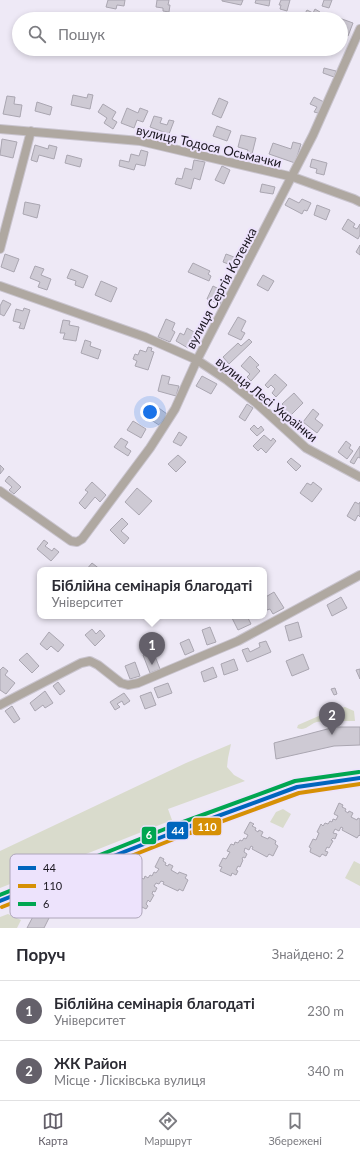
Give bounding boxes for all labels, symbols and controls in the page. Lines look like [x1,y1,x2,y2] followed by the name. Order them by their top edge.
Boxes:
[12,12,348,56] search box
[26,23,48,45] icon: search
[58,25,105,43] text: Пошук
[135,121,283,171] street label: вулиця Тодося Осьмачки
[182,225,260,351] street label: вулиця Сергія Котенка
[213,353,321,445] street label: вулиця Лесі Українки
[140,402,160,422] your location
[37,567,267,619] popup
[52,576,252,594] text: Біблійна семінарія благодаті
[52,594,123,610] text: Університет
[139,632,165,665] pin: 1
[319,702,345,735] pin: 2
[192,817,222,836] line badge: 110
[197,820,217,833] text: 110
[166,821,189,840] line badge: 44
[172,824,185,837] text: 44
[141,826,157,845] line badge: 6
[146,828,153,841] text: 6
[10,854,142,918] legend
[43,861,56,874] text: 44
[43,879,63,892] text: 110
[43,897,49,910] text: 6
[16,944,66,965] text: Поруч
[272,946,344,962] text: Знайдено: 2
[54,994,255,1012] text: Біблійна семінарія благодаті
[25,1003,33,1019] text: 1
[307,1003,344,1019] text: 230 m
[54,1012,126,1028] text: Університет
[54,1054,127,1072] text: ЖК Район
[25,1063,33,1079] text: 2
[307,1063,344,1079] text: 340 m
[54,1072,206,1088] text: Місце · Лісківська вулиця
[38,1110,68,1147] tab: Карта
[144,1110,192,1147] tab: Маршрут
[268,1110,322,1147] tab: Збережені

